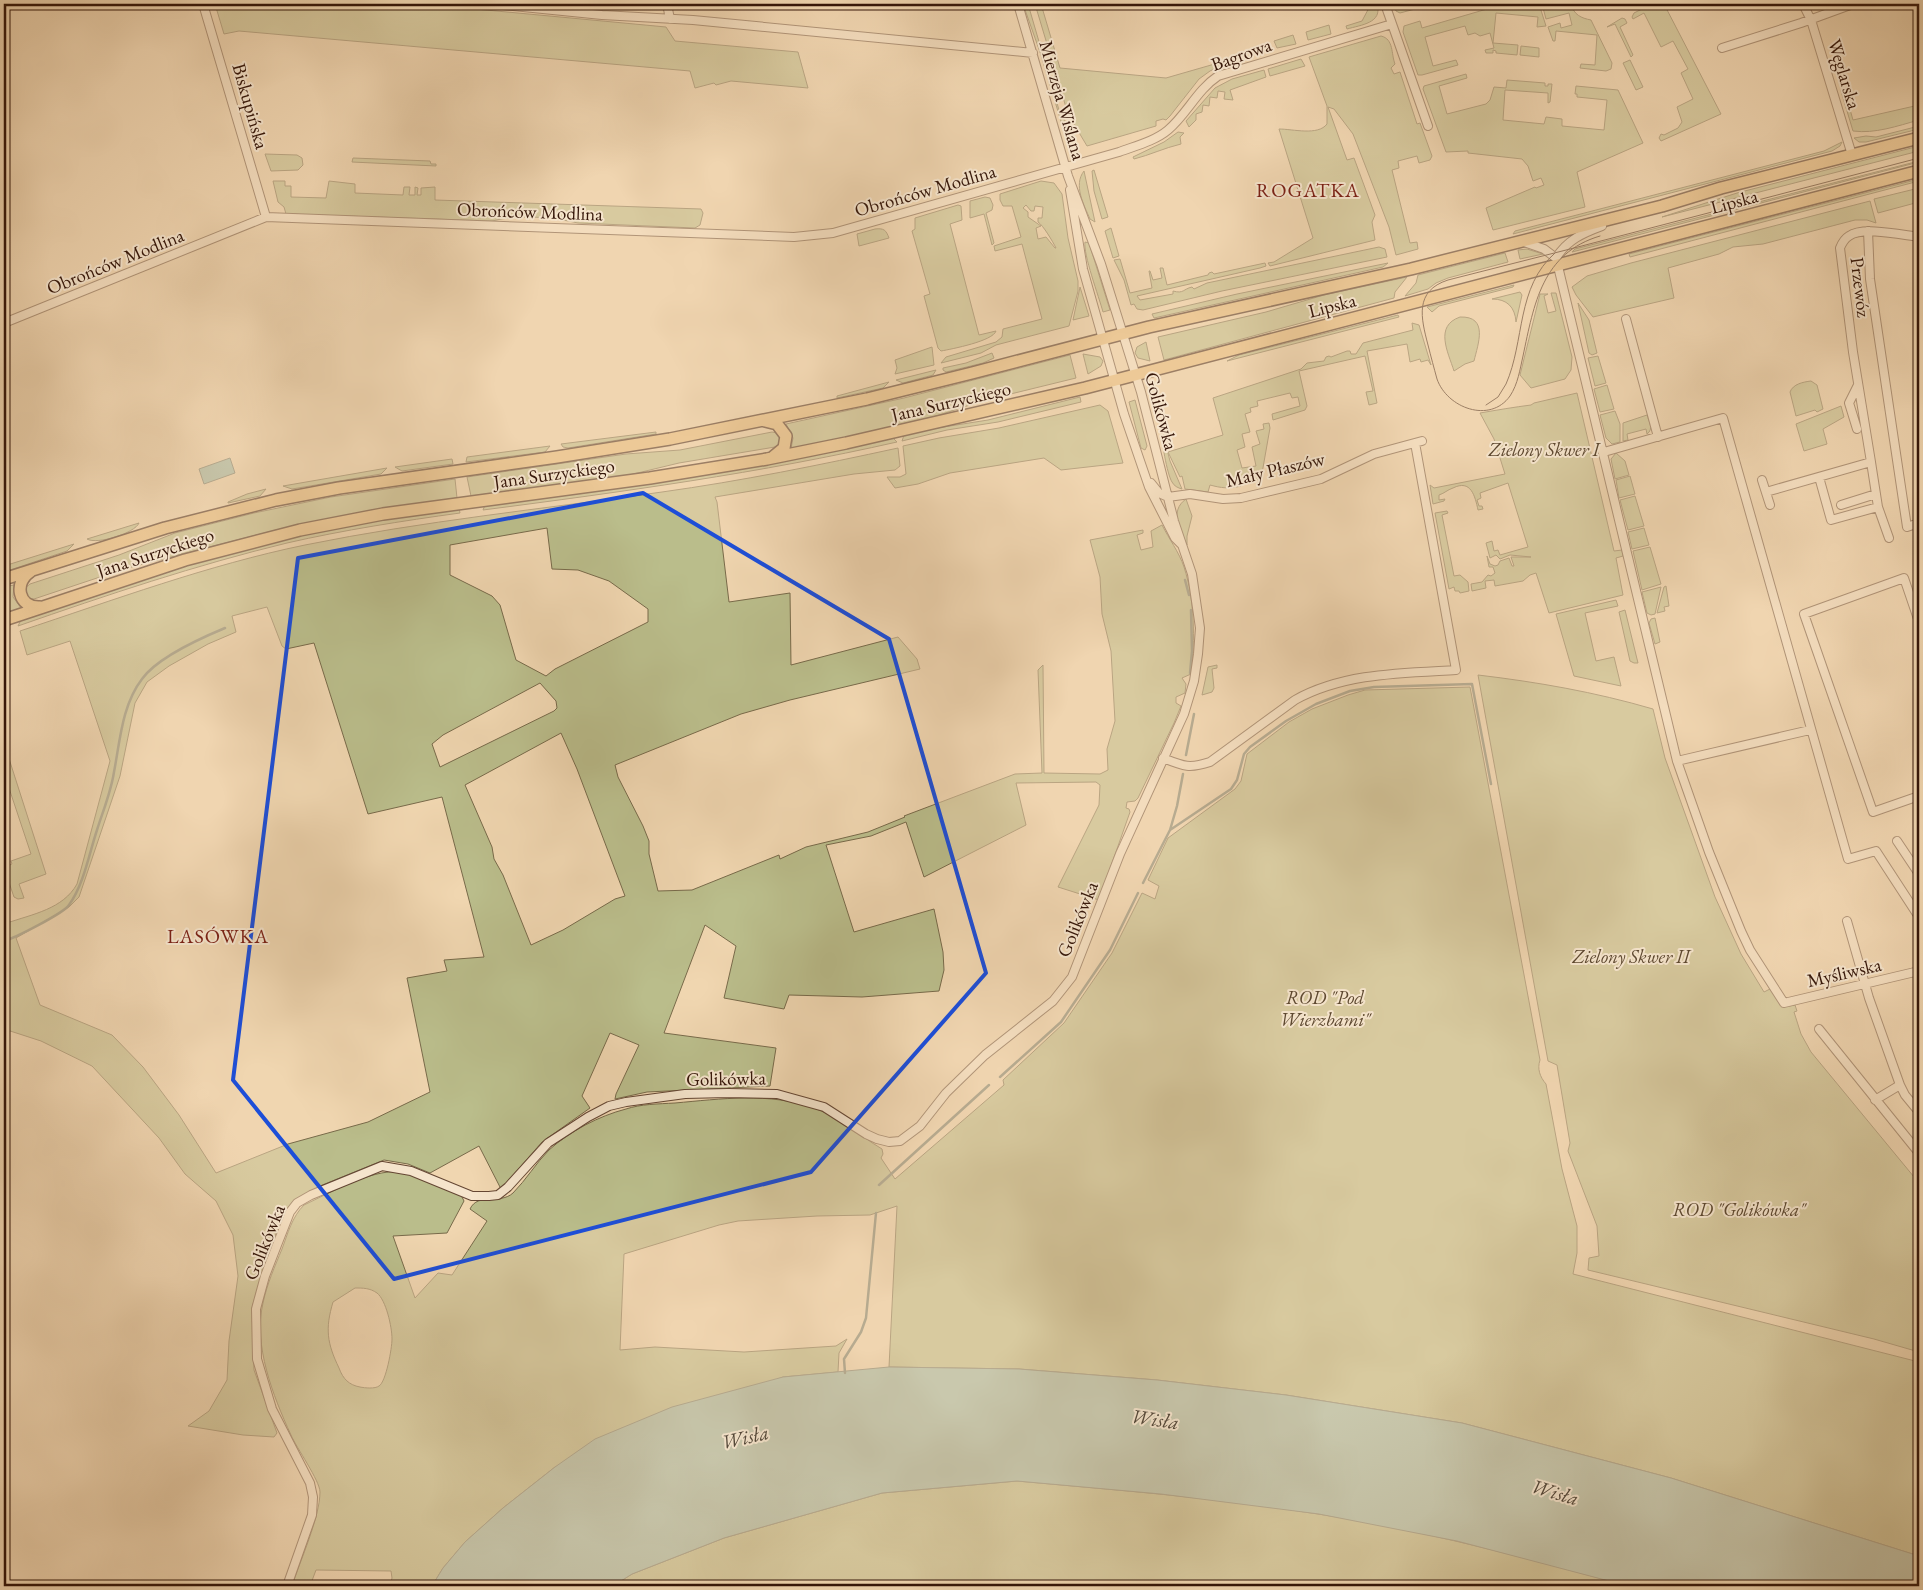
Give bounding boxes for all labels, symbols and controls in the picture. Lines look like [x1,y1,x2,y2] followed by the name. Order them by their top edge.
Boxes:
[1207,32,1275,77] street label: Bagrowa
[1822,36,1867,113] street label: Węglarska
[1034,37,1092,163] street label: Mierzeja Wiślana
[226,60,275,152] street label: Biskupińska
[852,158,999,223] street label: Obrońców Modlina
[1256,177,1360,203] district label: ROGATKA
[1708,183,1761,220] street label: Lipska
[457,196,604,227] street label: Obrońców Modlina
[43,222,188,300] street label: Obrońców Modlina
[1844,256,1877,319] street label: Przewóz
[1306,287,1359,323] street label: Lipska
[1139,369,1184,453] street label: Golikówka
[887,376,1013,428] street label: Jana Surzyckiego
[1488,437,1602,462] park label: Zielony Skwer I
[1223,446,1328,493] street label: Mały Płaszów
[490,453,616,495] street label: Jana Surzyckiego
[91,522,217,584] street label: Jana Surzyckiego
[1051,877,1104,961] street label: Golikówka
[167,923,269,949] district label: LASÓWKA
[1571,944,1692,969] park label: Zielony Skwer II
[1804,952,1884,993] street label: Myśliwska
[1280,985,1372,1032] park label: ROD "Pod Wierzbami"
[686,1065,766,1092] street label: Golikówka
[1673,1197,1807,1222] park label: ROD "Golikówka"
[238,1200,291,1284] street label: Golikówka
[1129,1403,1181,1435] water label: Wisła
[719,1419,771,1455] water label: Wisła
[1528,1473,1582,1511] water label: Wisła

